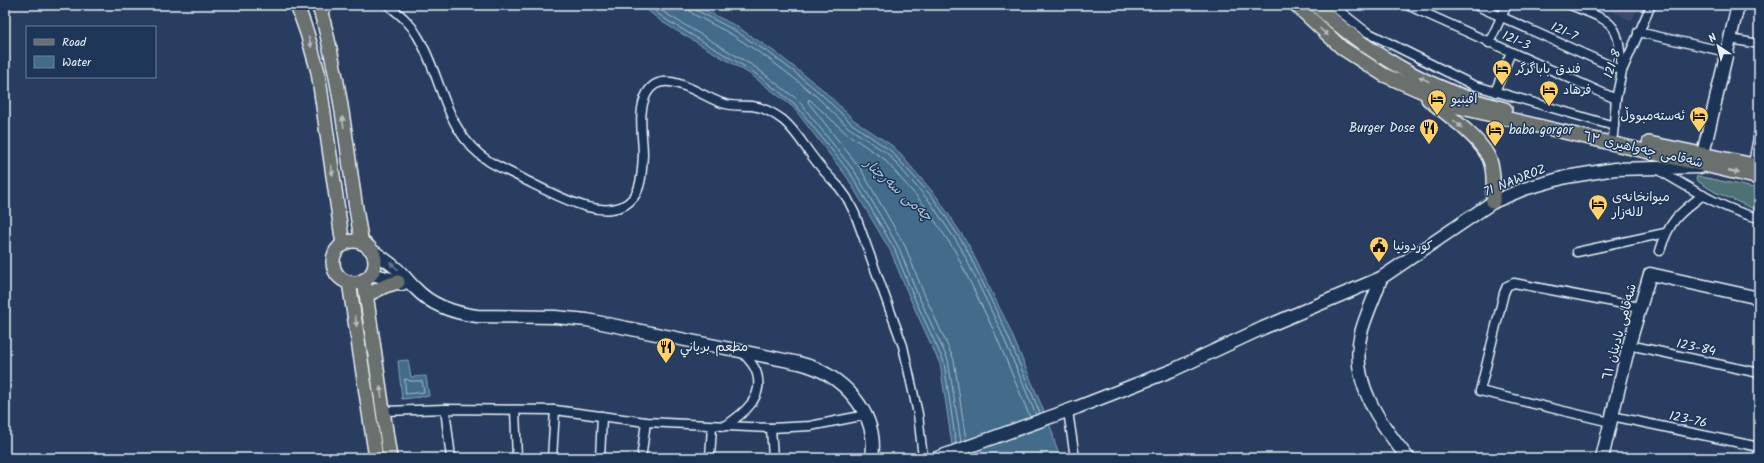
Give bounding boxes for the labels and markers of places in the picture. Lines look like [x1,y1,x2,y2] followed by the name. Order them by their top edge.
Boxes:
[1491,58,1513,86] hotel icon: فندق باباگرگر
[1515,59,1581,80] place label: فندق باباگرگر
[1538,79,1560,107] hotel icon: فرهاد
[1563,80,1591,101] place label: فرهاد
[1426,88,1448,116] hotel icon: افينيو
[1450,89,1477,110] place label: افينيو
[1688,105,1710,133] hotel icon: ئەستەمبووڵ
[1620,106,1685,127] place label: ئەستەمبووڵ
[1418,117,1440,145] restaurant icon: Burger Dose
[1349,118,1415,139] place label: Burger Dose
[1484,119,1506,147] hotel icon: baba gorgor
[1509,120,1573,141] place label: baba gorgor
[1611,187,1670,223] place label: میوانخانەی لالەزار
[1587,193,1609,221] hotel icon: میوانخانەی لالەزار
[1368,235,1390,263] public building icon: كوردونيا
[1393,236,1433,257] place label: كوردونيا
[655,336,677,364] restaurant icon: مطعم برياني
[680,337,748,358] place label: مطعم برياني

